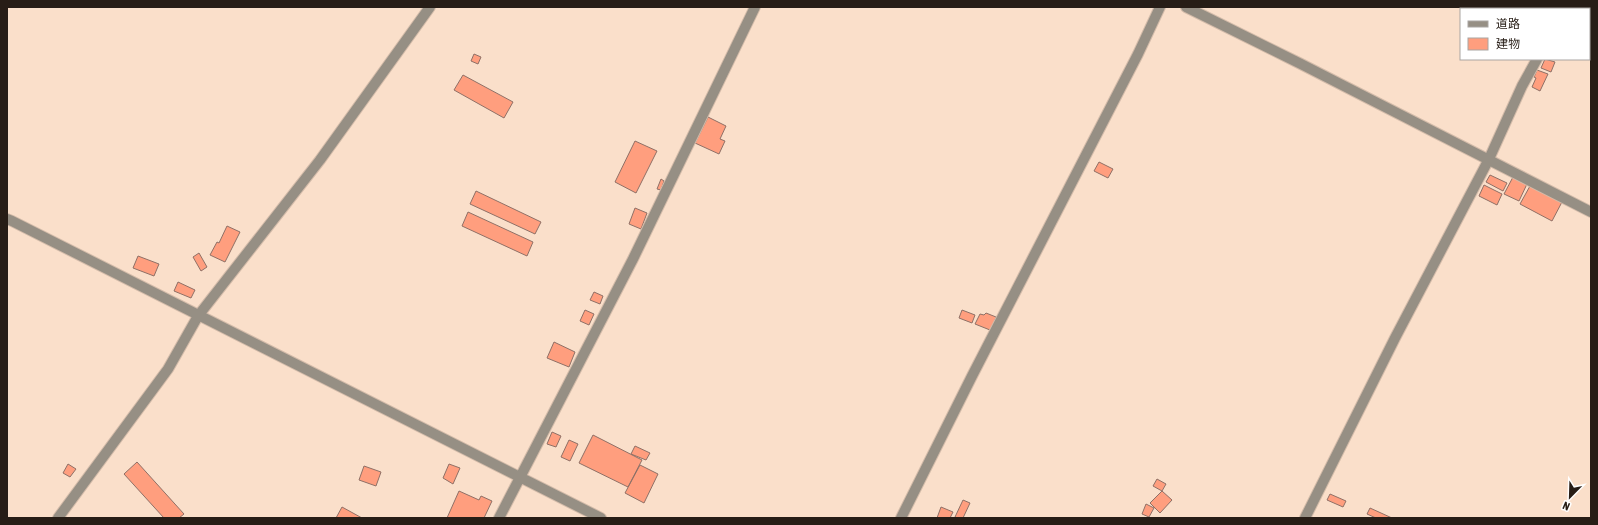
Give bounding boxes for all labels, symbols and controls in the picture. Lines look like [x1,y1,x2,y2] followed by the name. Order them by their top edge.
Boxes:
[1460,8,1590,60] legend
[1496,17,1520,31] text: 道路
[1496,37,1520,51] text: 建物
[1550,477,1590,517] north arrow
[1561,499,1571,513] text: N

